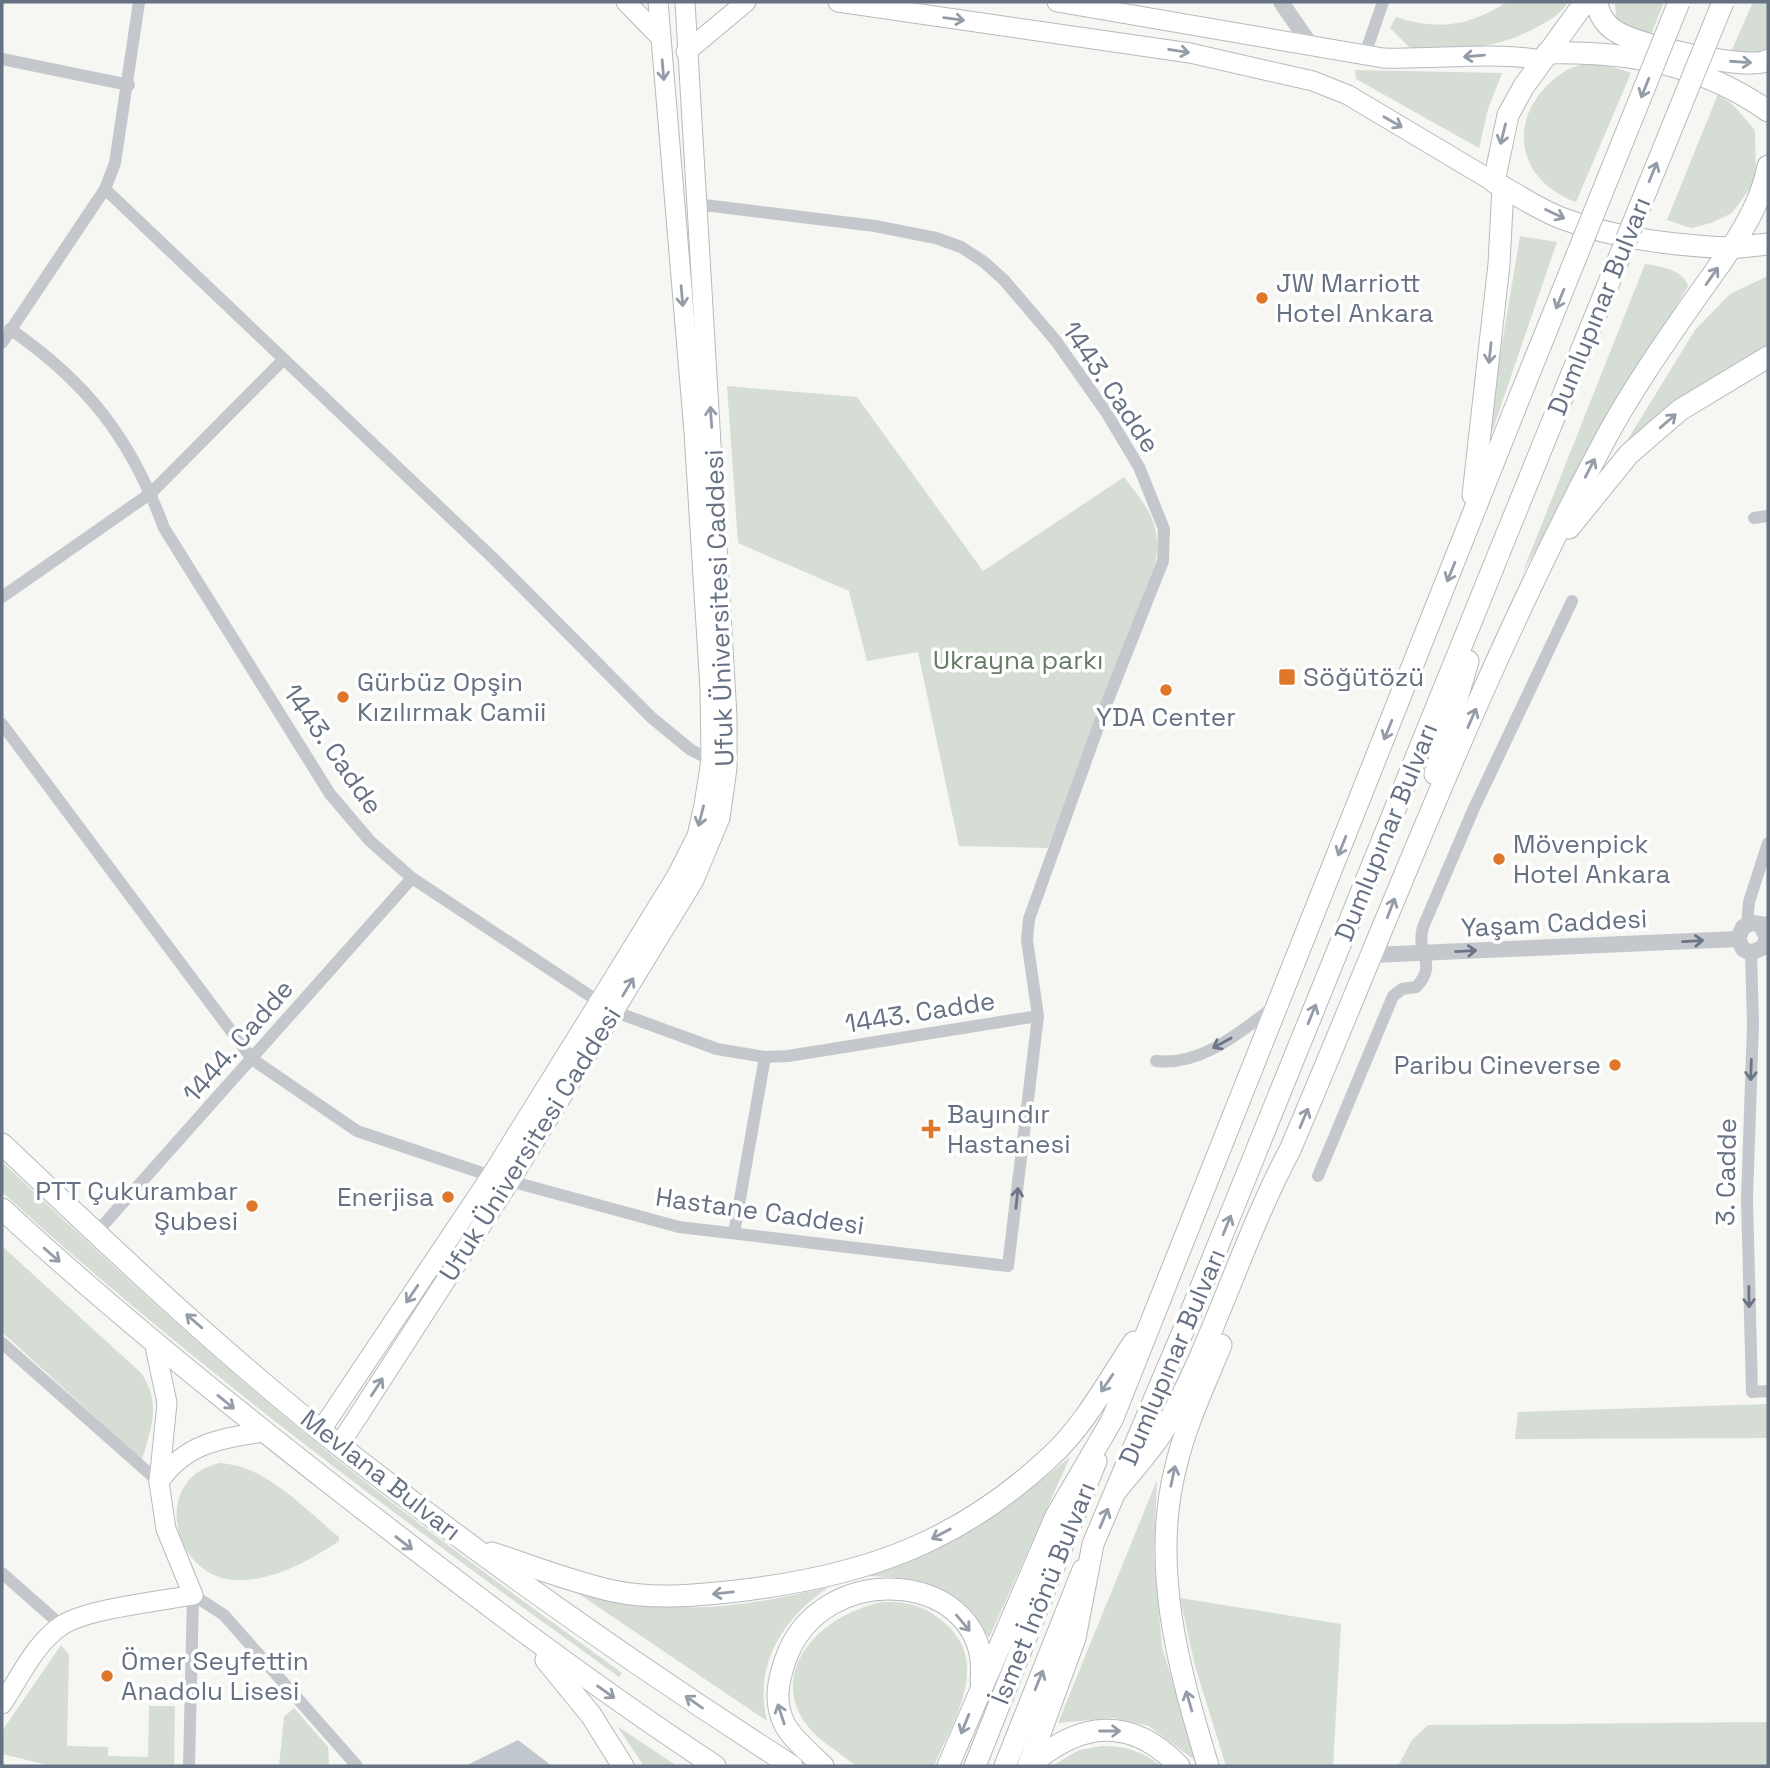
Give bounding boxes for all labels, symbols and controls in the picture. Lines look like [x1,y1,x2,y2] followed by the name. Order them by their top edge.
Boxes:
[942,12,965,25] one-way arrow
[1167,45,1190,58] one-way arrow
[1464,50,1486,63] one-way arrow
[1729,56,1752,69] one-way arrow
[657,58,670,81] one-way arrow
[1637,76,1650,98] one-way arrow
[1383,115,1403,129] one-way arrow
[1496,122,1509,145] one-way arrow
[1648,162,1661,184] one-way arrow
[1540,192,1658,420] street label: Dumlupınar Bulvarı
[1544,208,1565,221] one-way arrow
[1276,266,1434,330] place label: JW Marriott Hotel Ankara
[1705,266,1719,286] one-way arrow
[676,285,689,307] one-way arrow
[1552,287,1565,309] one-way arrow
[1254,290,1270,306] marker: JW Marriott Hotel Ankara
[1055,315,1167,459] street label: 1443. Cadde
[1483,341,1496,364] one-way arrow
[704,406,717,429] one-way arrow
[1659,413,1677,429] one-way arrow
[696,449,742,767] street label: Ufuk Üniversitesi Caddesi
[1584,458,1598,479] one-way arrow
[1443,560,1456,582] one-way arrow
[933,643,1103,677] park label: Ukrayna parkı
[1303,660,1424,694] place label: Söğütözü
[357,665,546,729] place label: Gürbüz Opşin Kızılırmak Camii
[1277,667,1297,687] marker: Söğütözü
[276,677,390,821] street label: 1443. Cadde
[1158,682,1174,698] marker: YDA Center
[335,689,351,705] marker: Gürbüz Opşin Kızılırmak Camii
[1096,700,1236,734] place label: YDA Center
[1466,708,1479,729] one-way arrow
[1327,718,1445,946] street label: Dumlupınar Bulvarı
[1381,719,1394,741] one-way arrow
[694,804,708,827] one-way arrow
[1513,827,1671,891] place label: Mövenpick Hotel Ankara
[1335,835,1348,857] one-way arrow
[1491,851,1507,867] marker: Mövenpick Hotel Ankara
[1386,897,1399,919] one-way arrow
[1460,901,1648,945] street label: Yaşam Caddesi
[1682,935,1705,948] one-way arrow
[1454,945,1477,958] one-way arrow
[175,972,301,1110] street label: 1444. Cadde
[622,978,636,998] one-way arrow
[842,983,998,1041] street label: 1443. Cadde
[431,1000,629,1288] street label: Ufuk Üniversitesi Caddesi
[1306,1003,1319,1025] one-way arrow
[1213,1036,1233,1050] one-way arrow
[1394,1048,1601,1082] place label: Paribu Cineverse
[1607,1057,1623,1073] marker: Paribu Cineverse
[1745,1058,1758,1081] one-way arrow
[947,1097,1071,1161] place label: Bayındır Hastanesi
[1298,1108,1311,1129] one-way arrow
[1708,1118,1744,1226] street label: 3. Cadde
[921,1119,941,1139] marker: Bayındır Hastanesi
[35,1174,238,1238] place label: PTT Çukurambar Şubesi
[337,1180,434,1214] place label: Enerjisa
[653,1180,867,1242] street label: Hastane Caddesi
[1011,1188,1024,1210] one-way arrow
[440,1189,456,1205] marker: Enerjisa
[244,1198,260,1214] marker: PTT Çukurambar Şubesi
[1221,1214,1234,1236] one-way arrow
[1111,1243,1233,1471] street label: Dumlupınar Bulvarı
[43,1247,61,1263] one-way arrow
[405,1283,419,1303] one-way arrow
[1743,1285,1756,1308] one-way arrow
[185,1313,203,1329] one-way arrow
[1099,1372,1113,1392] one-way arrow
[369,1378,384,1397] one-way arrow
[216,1394,234,1409] one-way arrow
[294,1402,468,1548] street label: Mevlana Bulvarı
[1167,1465,1181,1488] one-way arrow
[983,1477,1103,1709] street label: İsmet İnönü Bulvarı
[1098,1507,1111,1529] one-way arrow
[931,1527,952,1541] one-way arrow
[394,1535,413,1550] one-way arrow
[713,1586,735,1599] one-way arrow
[955,1613,971,1631] one-way arrow
[121,1644,309,1708] place label: Ömer Seyfettin Anadolu Lisesi
[99,1668,115,1684] marker: Ömer Seyfettin Anadolu Lisesi
[1034,1670,1047,1691] one-way arrow
[595,1685,615,1699] one-way arrow
[1181,1690,1194,1712] one-way arrow
[685,1695,704,1709] one-way arrow
[774,1703,787,1725] one-way arrow
[958,1712,971,1734] one-way arrow
[1098,1724,1121,1738] one-way arrow

